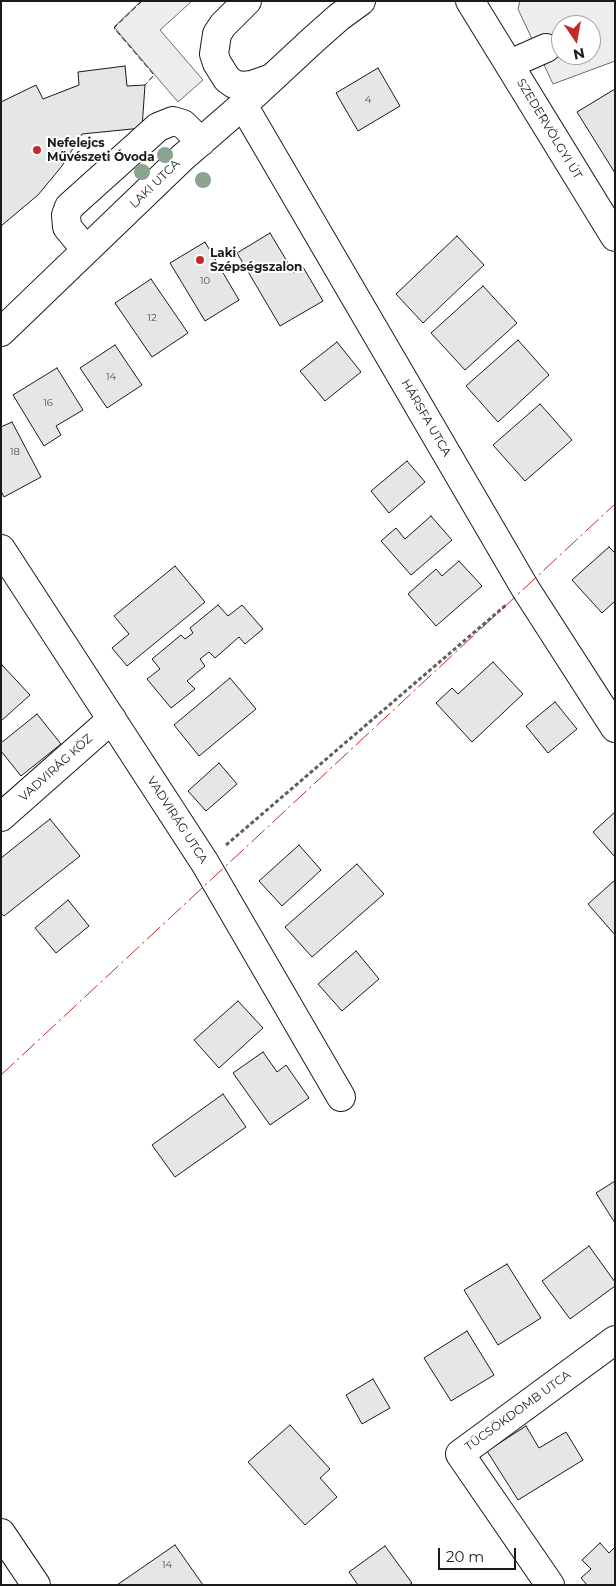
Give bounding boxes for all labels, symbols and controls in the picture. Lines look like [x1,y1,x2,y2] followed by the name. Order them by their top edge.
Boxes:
[551,15,601,65] north arrow
[572,44,586,64] text: N
[513,76,585,182] street label: SZEDERVÖLGYI ÚT
[365,94,371,106] house number: 4
[47,136,155,164] place label: Nefelejcs Művészeti Óvoda
[31,144,43,156] marker: Nefelejcs Művészeti Óvoda
[127,157,183,211] street label: LAKI UTCA
[210,246,302,274] place label: Laki Szépségszalon
[194,254,206,266] marker: Laki Szépségszalon
[200,275,210,287] house number: 10
[147,312,157,324] house number: 12
[106,371,116,383] house number: 14
[398,377,454,459] street label: HÁRSFA UTCA
[43,397,53,409] house number: 16
[10,446,20,458] house number: 18
[16,731,96,805] street label: VADVIRÁG KÖZ
[144,774,210,866] street label: VADVIRÁG UTCA
[462,1368,574,1454] street label: TÜCSÖKDOMB UTCA
[441,1538,518,1570] scale bar
[446,1547,484,1566] text: 20 m
[162,1559,172,1571] house number: 14

